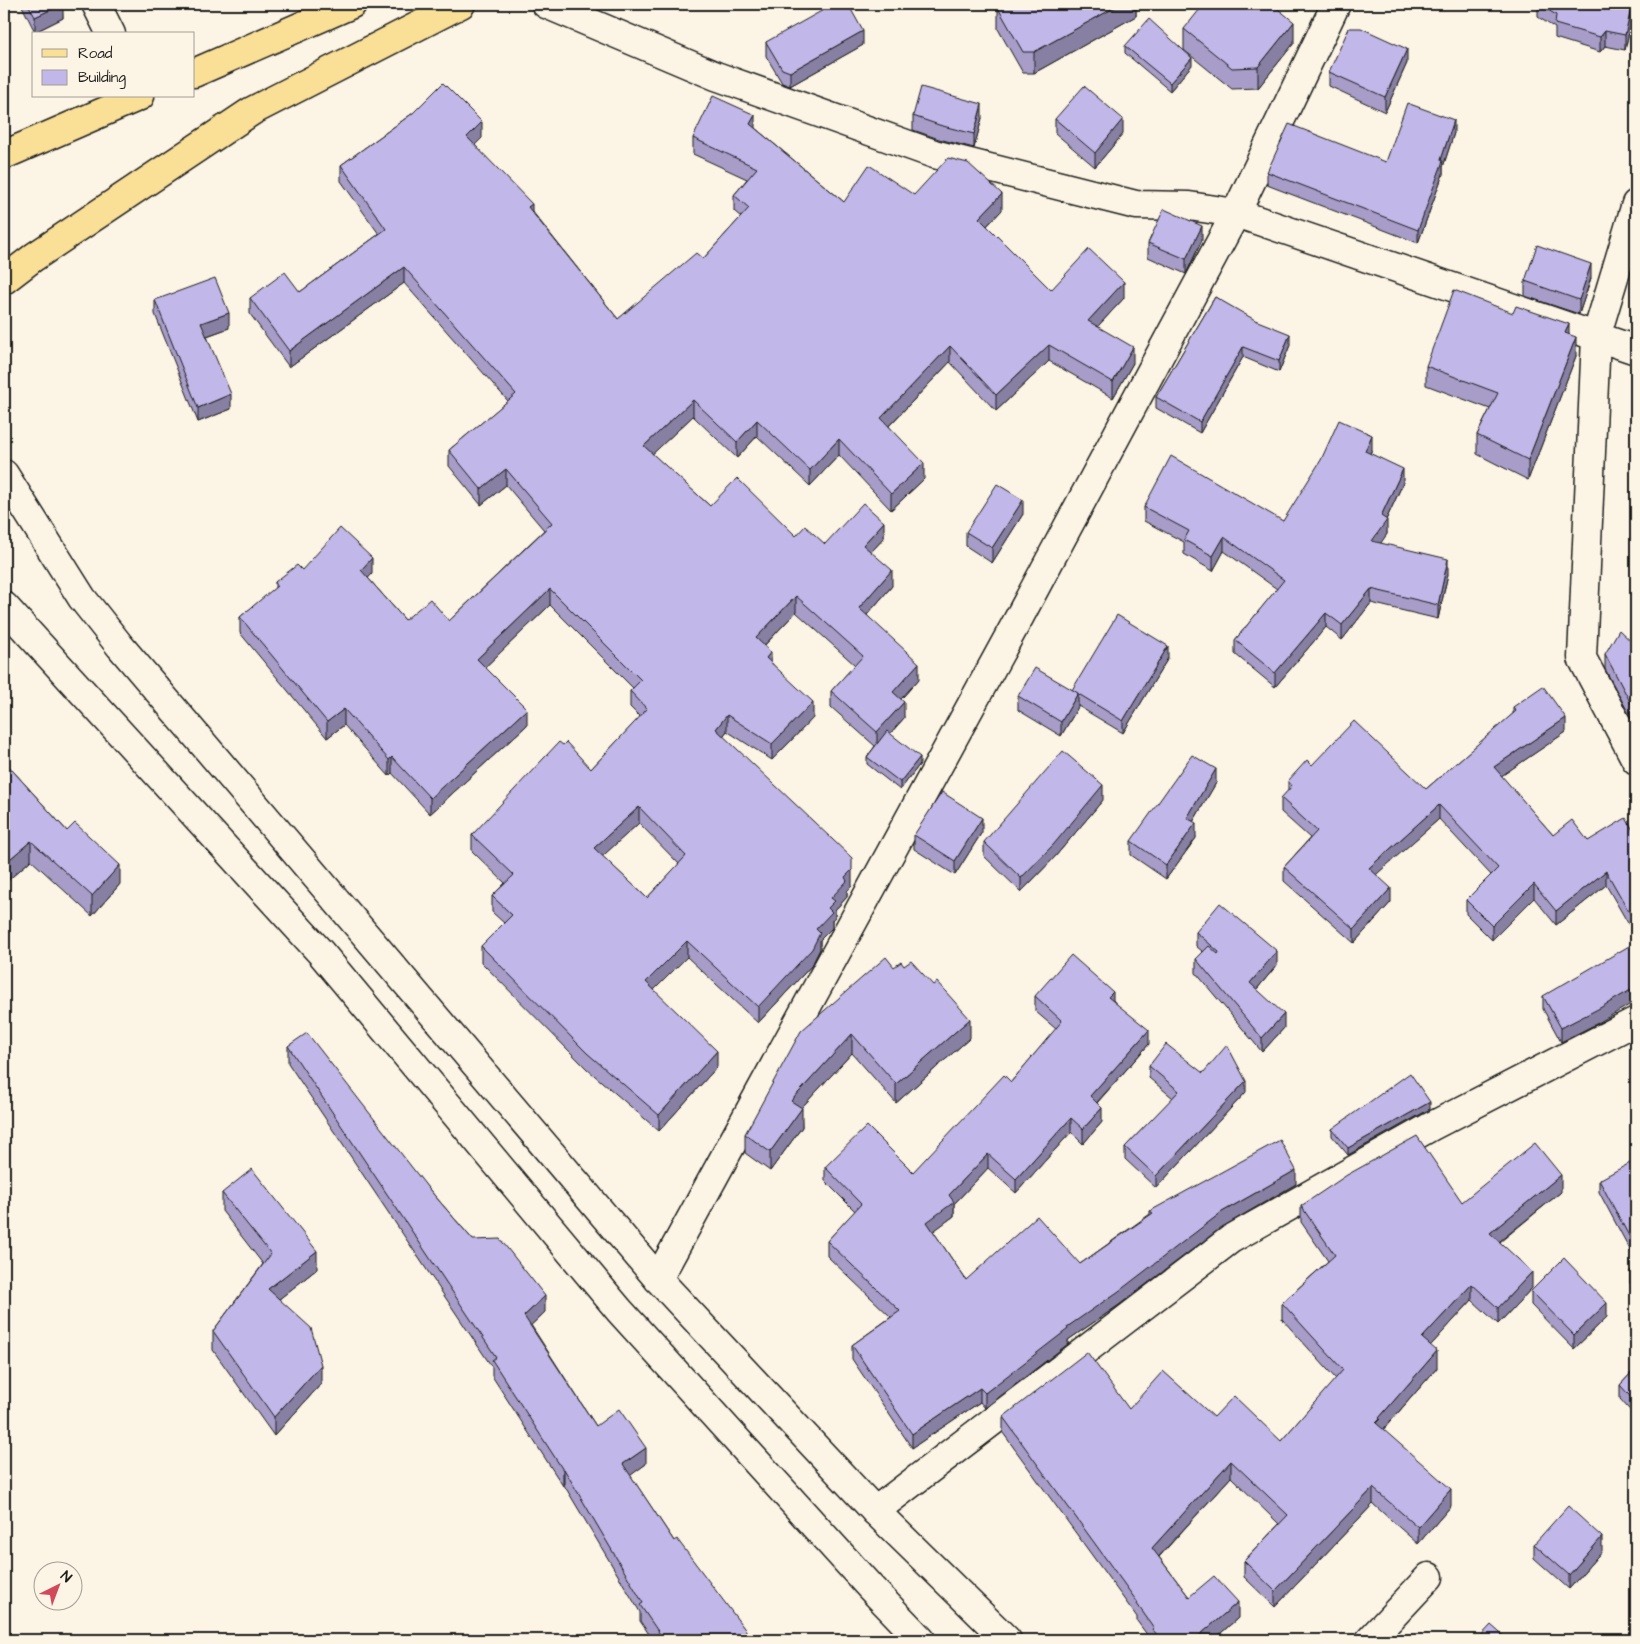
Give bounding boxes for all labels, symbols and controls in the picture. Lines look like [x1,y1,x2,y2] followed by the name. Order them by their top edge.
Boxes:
[32,32,195,98] legend
[78,43,113,64] text: Road
[78,67,126,89] text: Building
[32,1562,82,1612] north arrow
[56,1567,76,1588] text: N

